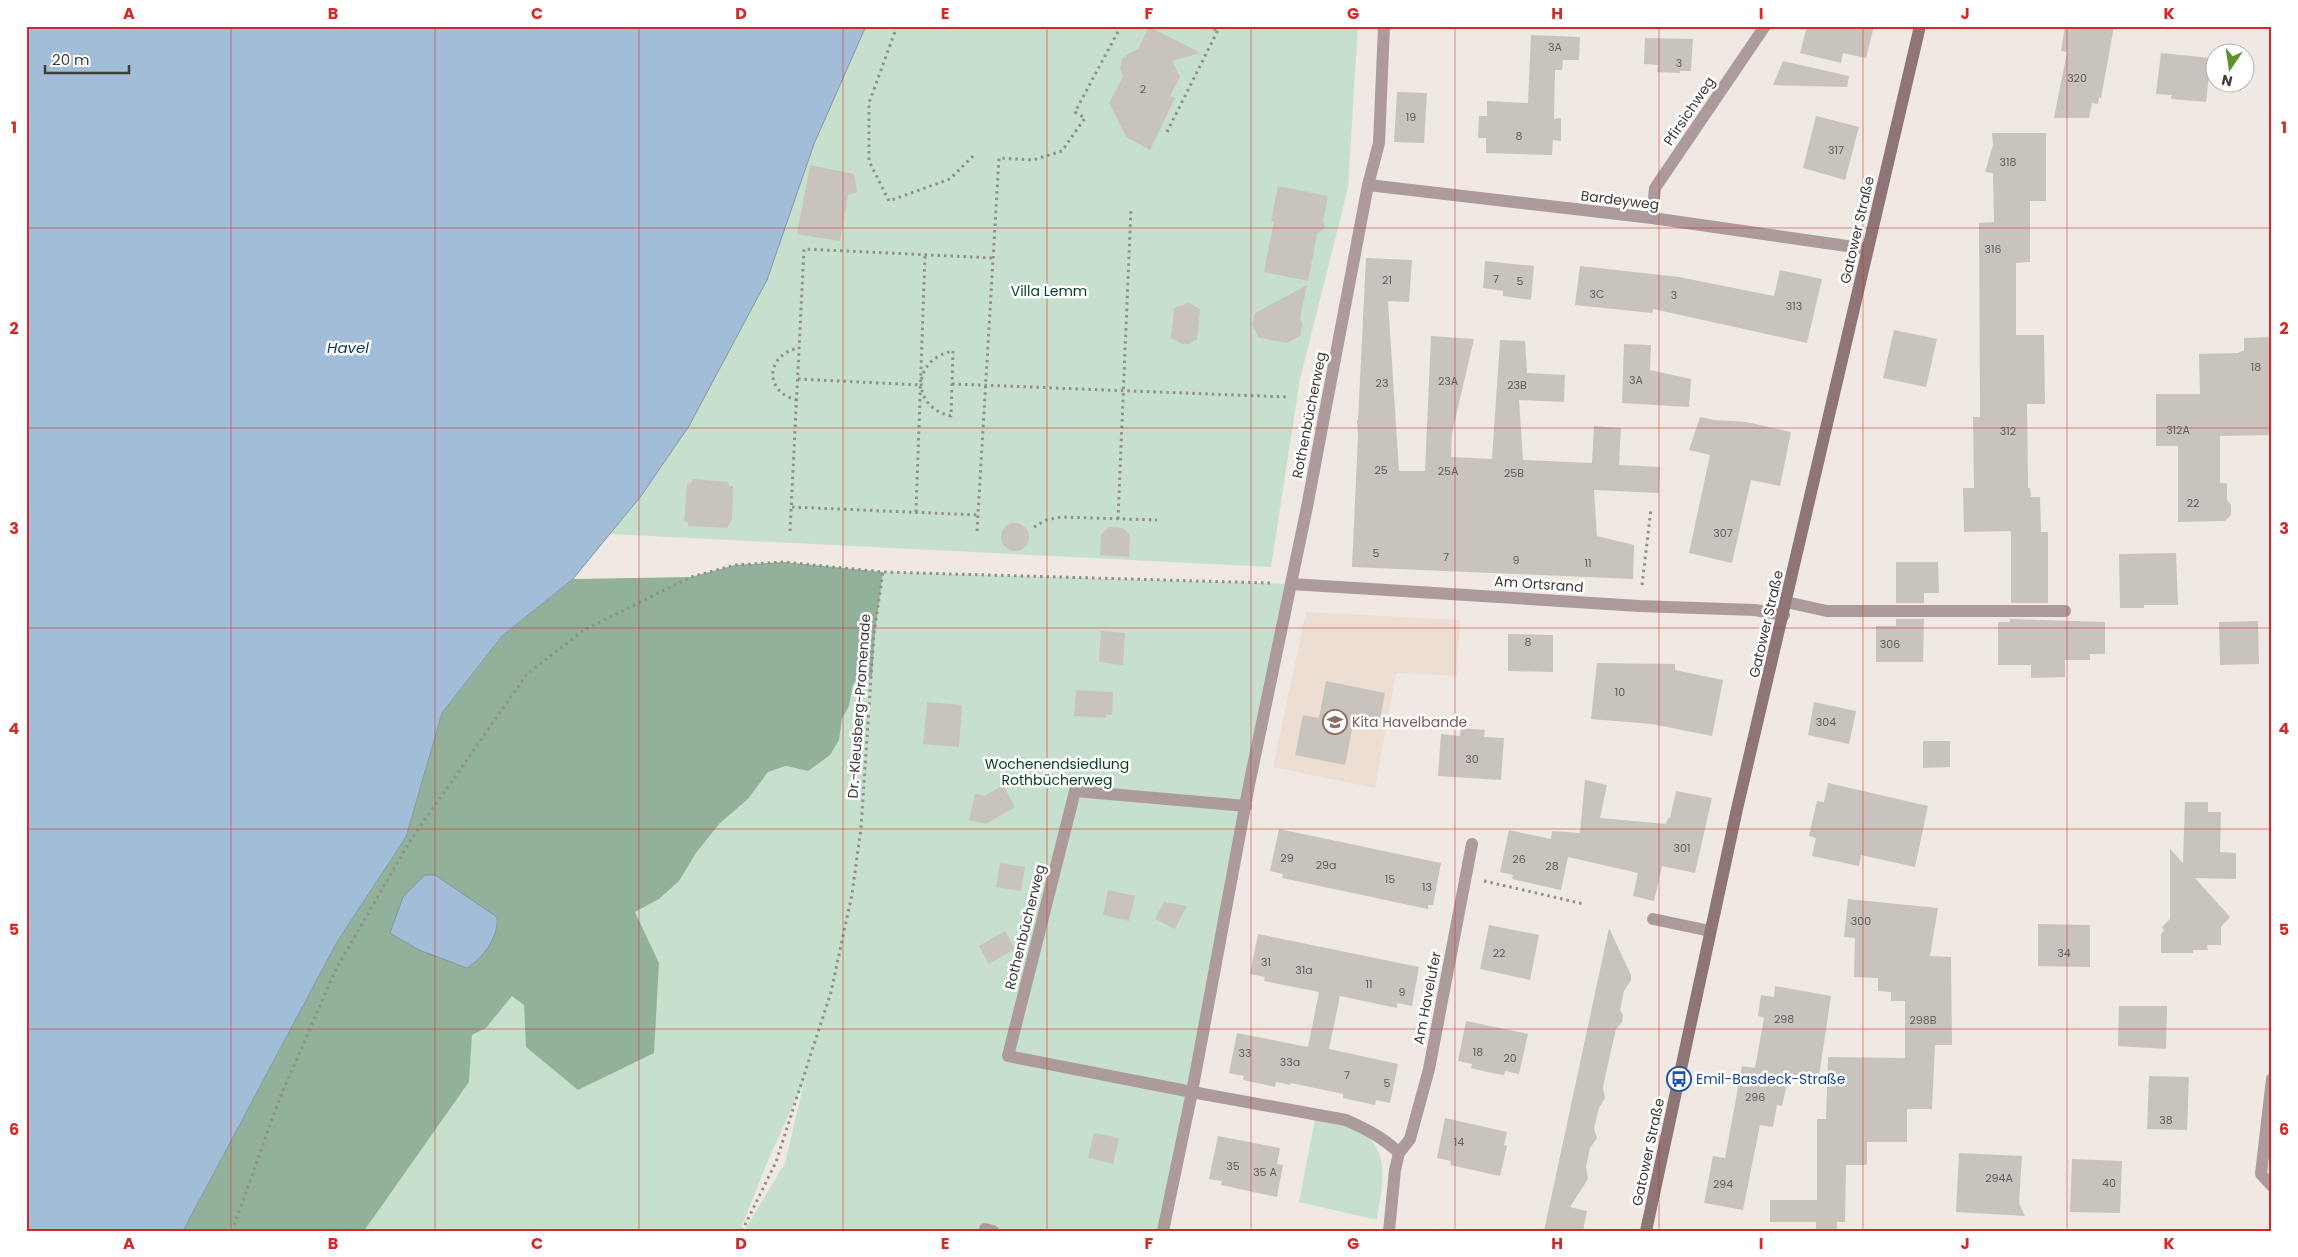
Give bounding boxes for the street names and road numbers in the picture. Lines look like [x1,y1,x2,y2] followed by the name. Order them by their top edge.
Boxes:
[1659,73,1719,149] street label: Pfirsichweg
[1835,174,1879,286] street label: Gatower Straße
[1580,185,1660,215] street label: Bardeyweg
[1287,350,1331,480] street label: Rothenbücherweg
[1744,568,1788,680] street label: Gatower Straße
[1494,571,1584,597] street label: Am Ortsrand
[843,613,875,799] street label: Dr.-Kleusberg-Promenade
[1000,862,1050,992] street label: Rothenbücherweg
[1408,950,1446,1046] street label: Am Havelufer
[1627,1096,1669,1208] street label: Gatower Straße

